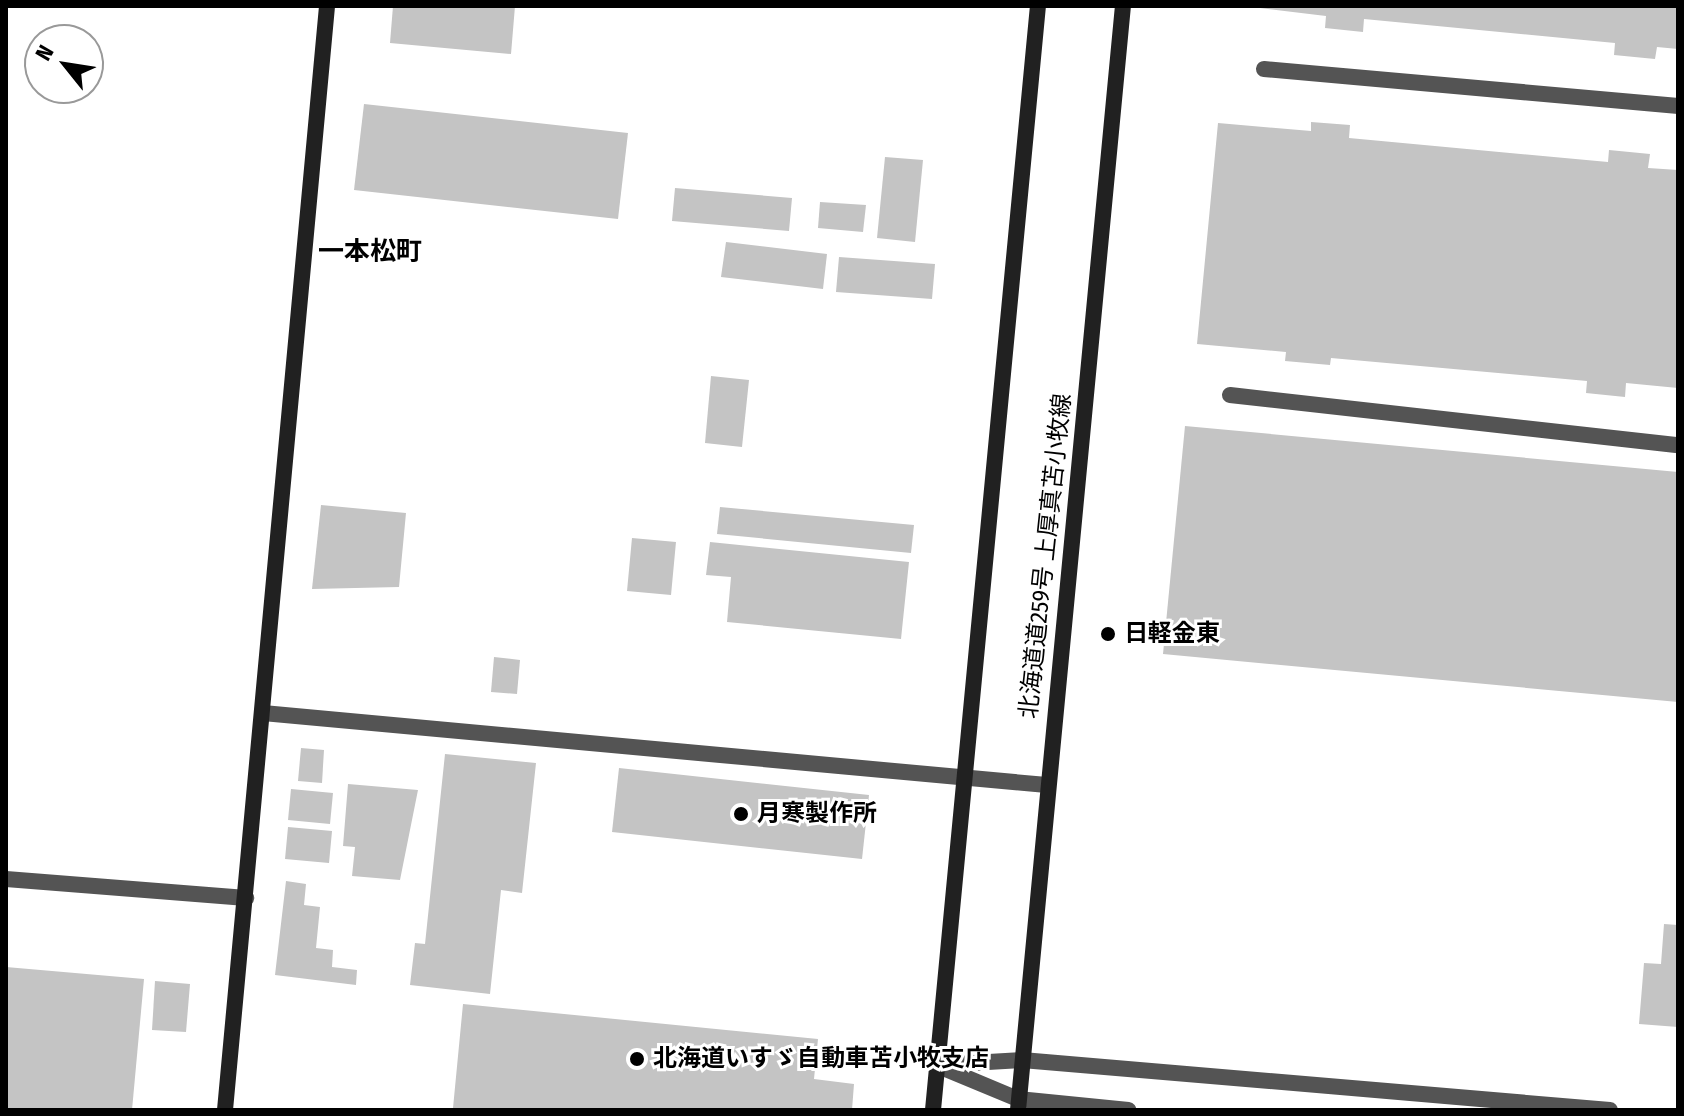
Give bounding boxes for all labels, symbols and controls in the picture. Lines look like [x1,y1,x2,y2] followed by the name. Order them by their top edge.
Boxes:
[24,24,104,104] north arrow
[30,40,60,65] text: N
[318,236,422,268] district label: 一本松町
[1015,392,1077,720] street label: 北海道道259号 上厚真苫小牧線
[1124,620,1220,648] place label: 日軽金東
[1099,625,1117,643] marker: 日軽金東
[757,800,877,828] place label: 月寒製作所
[732,805,750,823] marker: 月寒製作所
[653,1045,989,1073] place label: 北海道いすゞ自動車苫小牧支店
[628,1050,646,1068] marker: 北海道いすゞ自動車苫小牧支店

